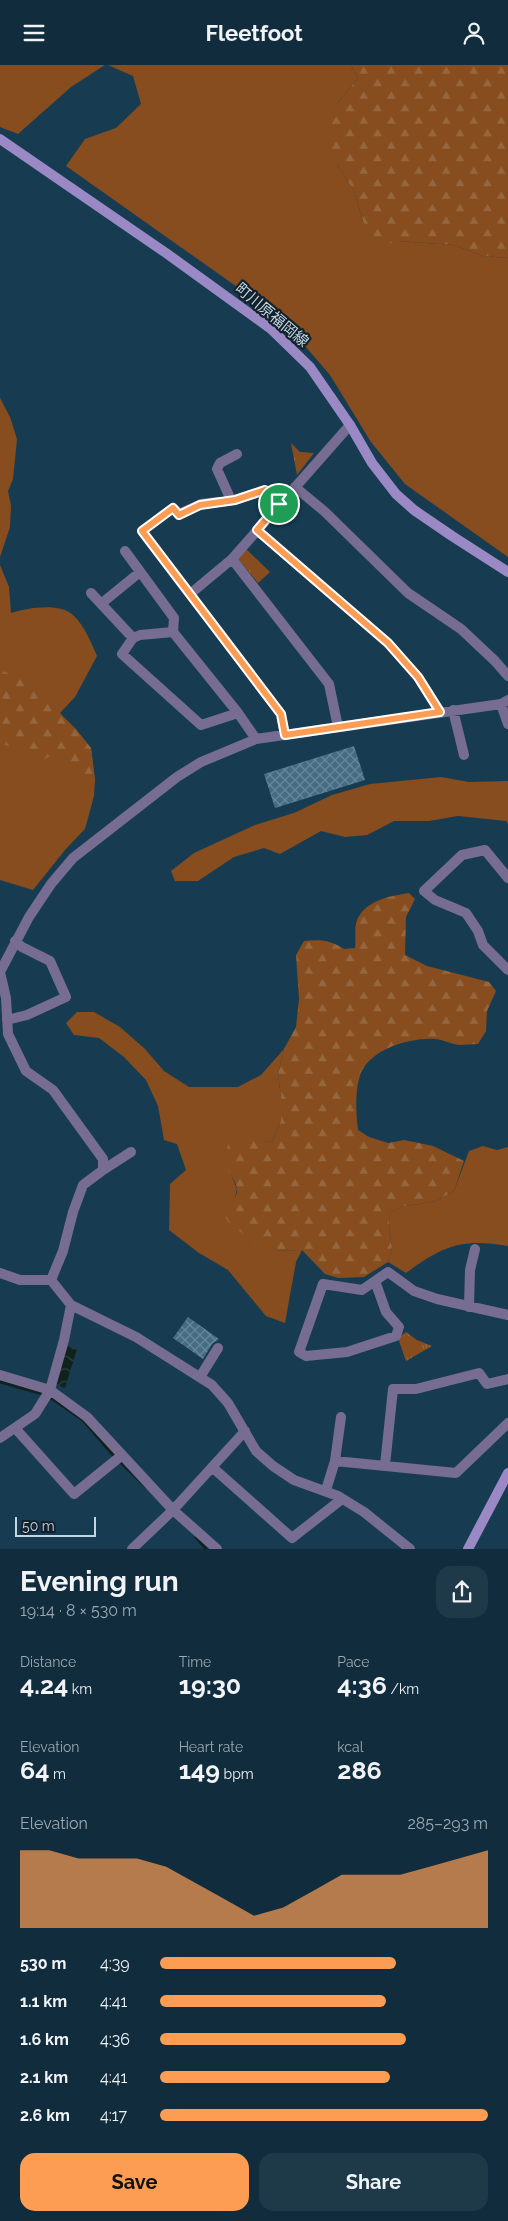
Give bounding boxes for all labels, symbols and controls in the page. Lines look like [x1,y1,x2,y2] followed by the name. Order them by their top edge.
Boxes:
[20,19,48,47] icon: menu
[460,19,488,47] icon: person
[205,20,303,46] text: Fleetfoot
[232,279,312,351] street label: 町川原福岡線
[258,483,300,525] pin
[265,490,293,518] icon: arrive
[15,1513,96,1537] scale bar
[22,1518,55,1534] text: 50 m
[20,1565,179,1598] text: Evening run
[436,1566,488,1618] button: share
[20,1601,137,1620] text: 19:14 · 8 × 530 m
[20,1654,76,1670] text: Distance
[179,1654,211,1670] text: Time
[337,1654,369,1670] text: Pace
[20,1670,68,1700] text: 4.24
[179,1670,241,1700] text: 19:30
[337,1670,387,1700] text: 4:36
[68,1681,92,1697] text: km
[387,1681,419,1697] text: /km
[20,1739,79,1755] text: Elevation
[179,1739,243,1755] text: Heart rate
[337,1739,364,1755] text: kcal
[20,1755,49,1785] text: 64
[179,1755,220,1785] text: 149
[337,1755,382,1785] text: 286
[49,1766,66,1782] text: m
[220,1766,254,1782] text: bpm
[20,1814,88,1833] text: Elevation
[407,1814,488,1833] text: 285–293 m
[20,1954,66,1973] text: 530 m
[100,1954,130,1973] text: 4:39
[20,1992,67,2011] text: 1.1 km
[100,1992,127,2011] text: 4:41
[20,2030,69,2049] text: 1.6 km
[100,2030,130,2049] text: 4:36
[20,2068,68,2087] text: 2.1 km
[100,2068,127,2087] text: 4:41
[20,2106,70,2125] text: 2.6 km
[100,2106,127,2125] text: 4:17
[20,2153,249,2211] button: Save
[259,2153,488,2211] button: Share

